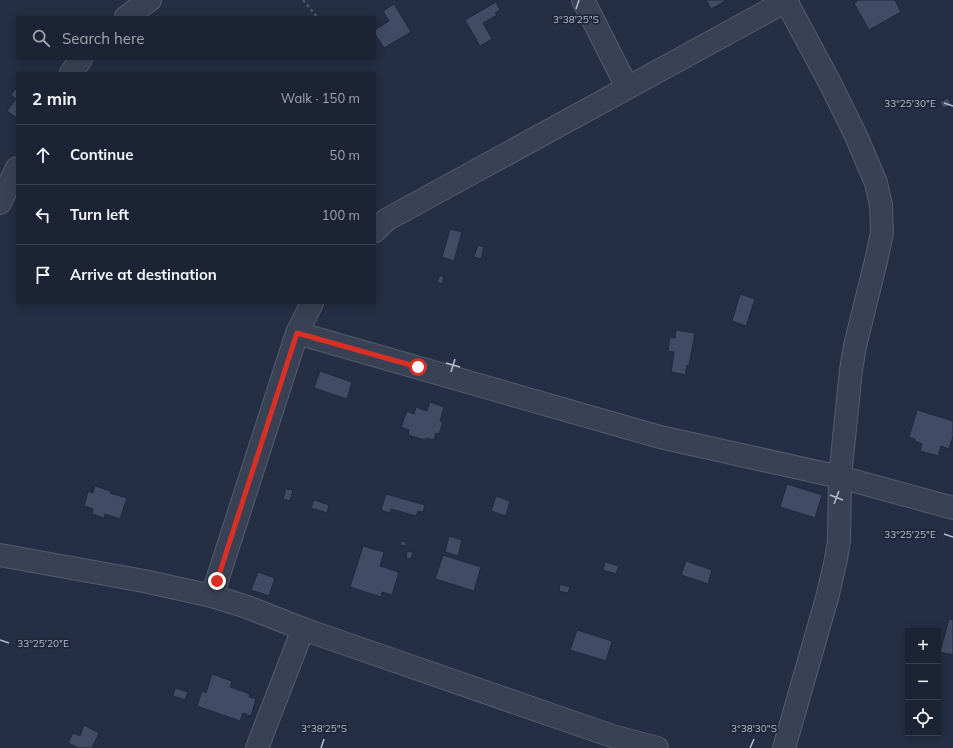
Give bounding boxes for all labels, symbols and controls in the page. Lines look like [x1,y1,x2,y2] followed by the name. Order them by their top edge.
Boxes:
[553,13,599,26] text: 3°38'25"S
[16,16,376,60] search box
[30,27,52,49] icon: search
[62,29,144,48] text: Search here
[32,88,77,109] text: 2 min
[281,90,360,106] text: Walk · 150 m
[884,97,936,110] text: 33°25'30"E
[32,144,54,166] icon: ahead
[70,145,133,164] text: Continue
[330,147,360,163] text: 50 m
[32,204,54,226] icon: left
[70,205,129,224] text: Turn left
[322,207,360,223] text: 100 m
[32,264,54,286] icon: arrive
[70,265,217,284] text: Arrive at destination
[409,358,427,376] route start
[884,528,936,541] text: 33°25'25"E
[208,572,226,590] route end
[905,628,941,736] map controls
[905,628,941,664] button: +
[17,637,69,650] text: 33°25'20"E
[905,664,941,700] button: −
[905,700,941,736] button: locate
[301,722,347,735] text: 3°38'25"S
[731,722,777,735] text: 3°38'30"S

